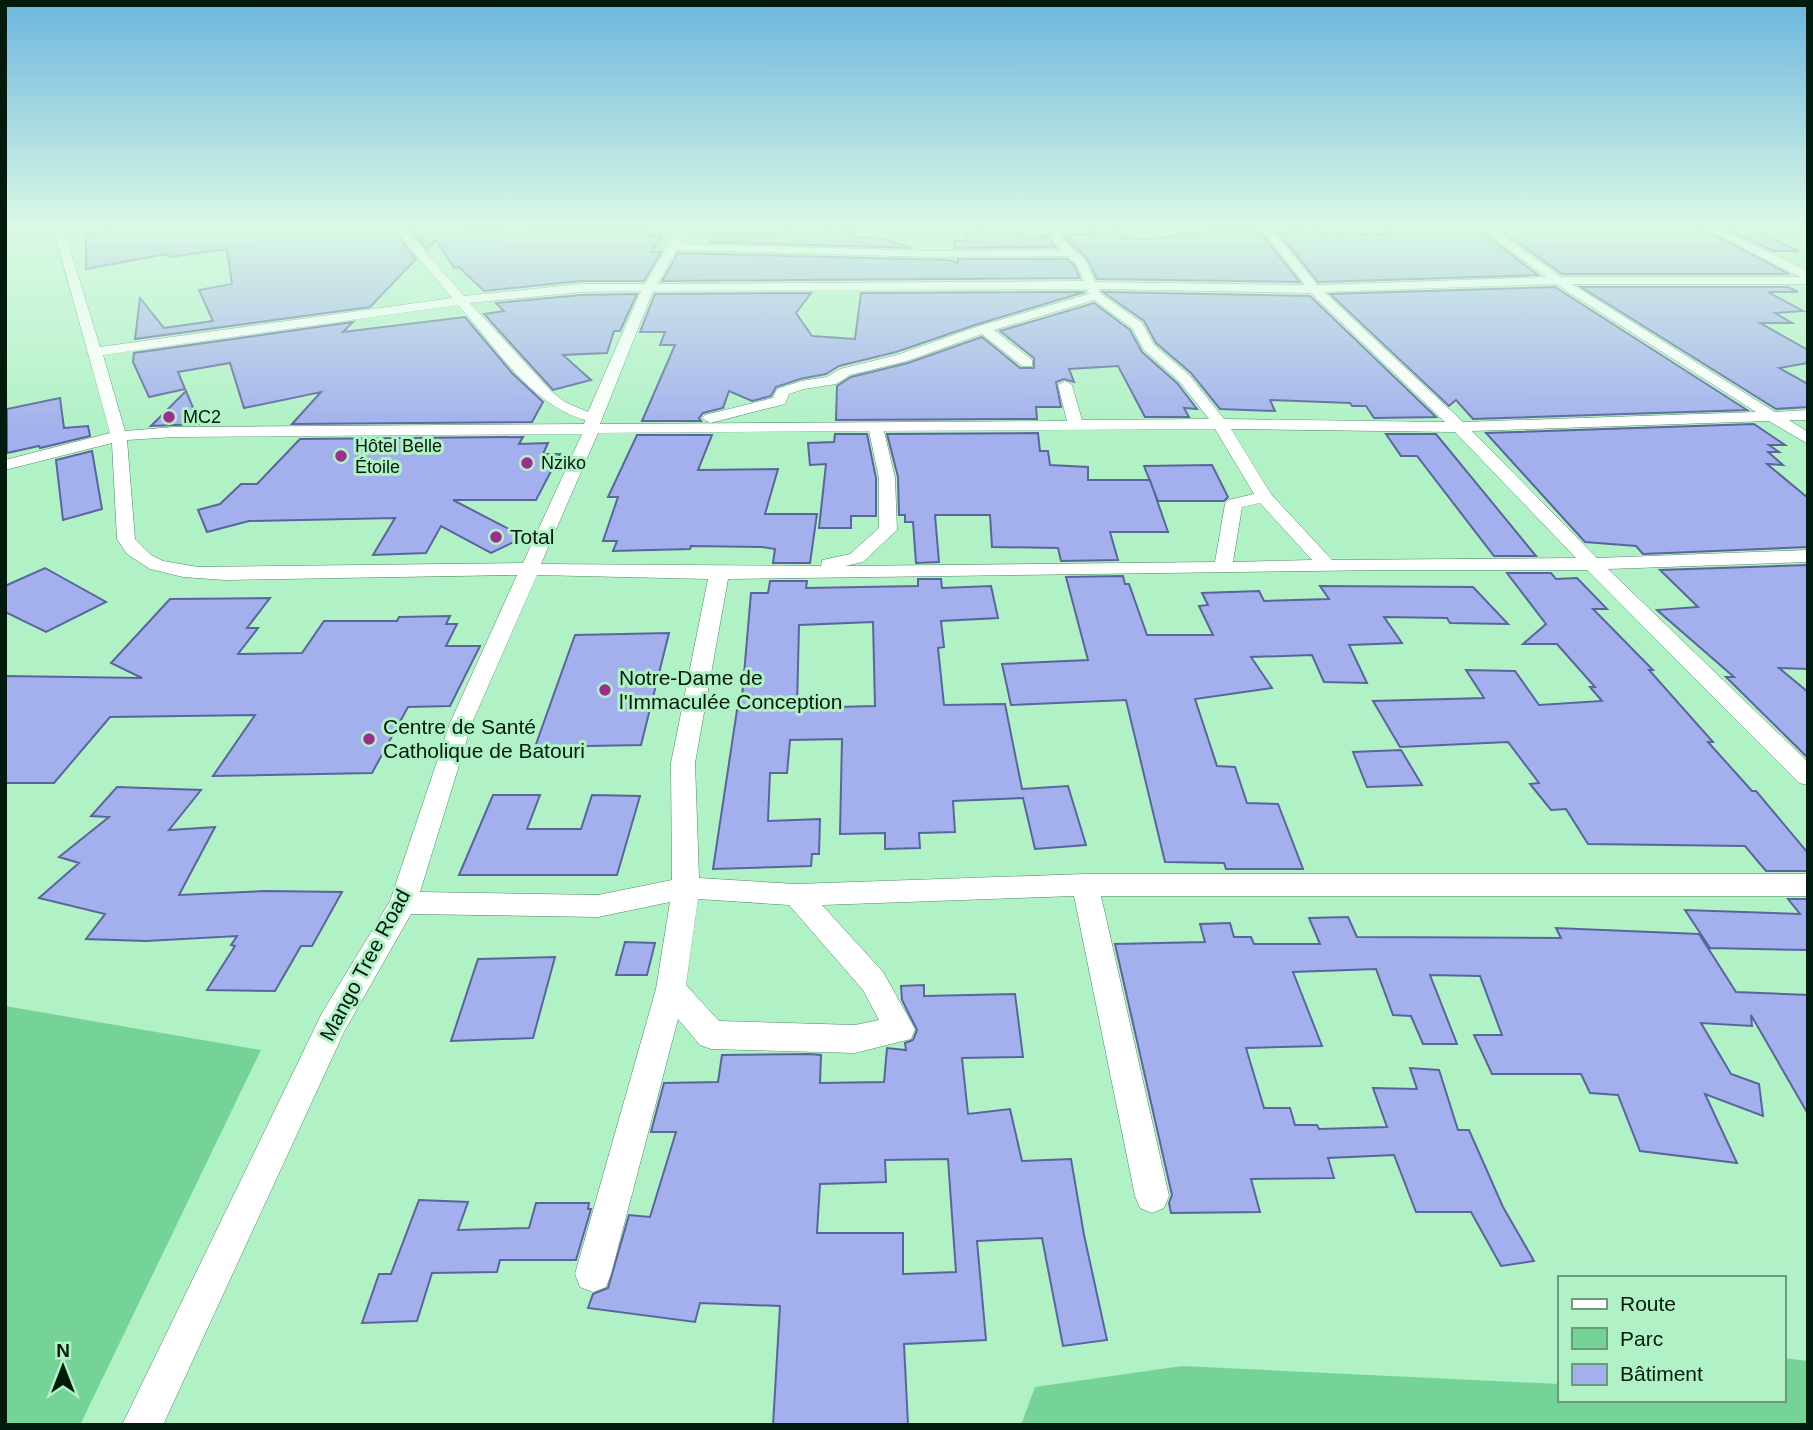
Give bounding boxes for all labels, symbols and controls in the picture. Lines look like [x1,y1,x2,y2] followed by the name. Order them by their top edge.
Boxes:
[183,407,221,427] place label: MC2
[161,409,177,425] marker: MC2
[355,436,442,477] place label: Hôtel Belle Étoile
[333,448,349,464] marker: Hôtel Belle Étoile
[541,453,586,473] place label: Nziko
[519,455,535,471] marker: Nziko
[510,525,554,548] place label: Total
[488,529,504,545] marker: Total
[619,666,842,713] place label: Notre-Dame de l'Immaculée Conception
[597,682,613,698] marker: Notre-Dame de l'Immaculée Conception
[383,715,585,762] place label: Centre de Santé Catholique de Batouri
[361,731,377,747] marker: Centre de Santé Catholique de Batouri
[315,885,414,1044] street label: Mango Tree Road
[1558,1276,1785,1402] legend
[1620,1292,1676,1315] text: Route
[1620,1327,1663,1350] text: Parc
[28,1332,98,1402] north arrow
[56,1340,70,1361] text: N
[1620,1362,1703,1385] text: Bâtiment

